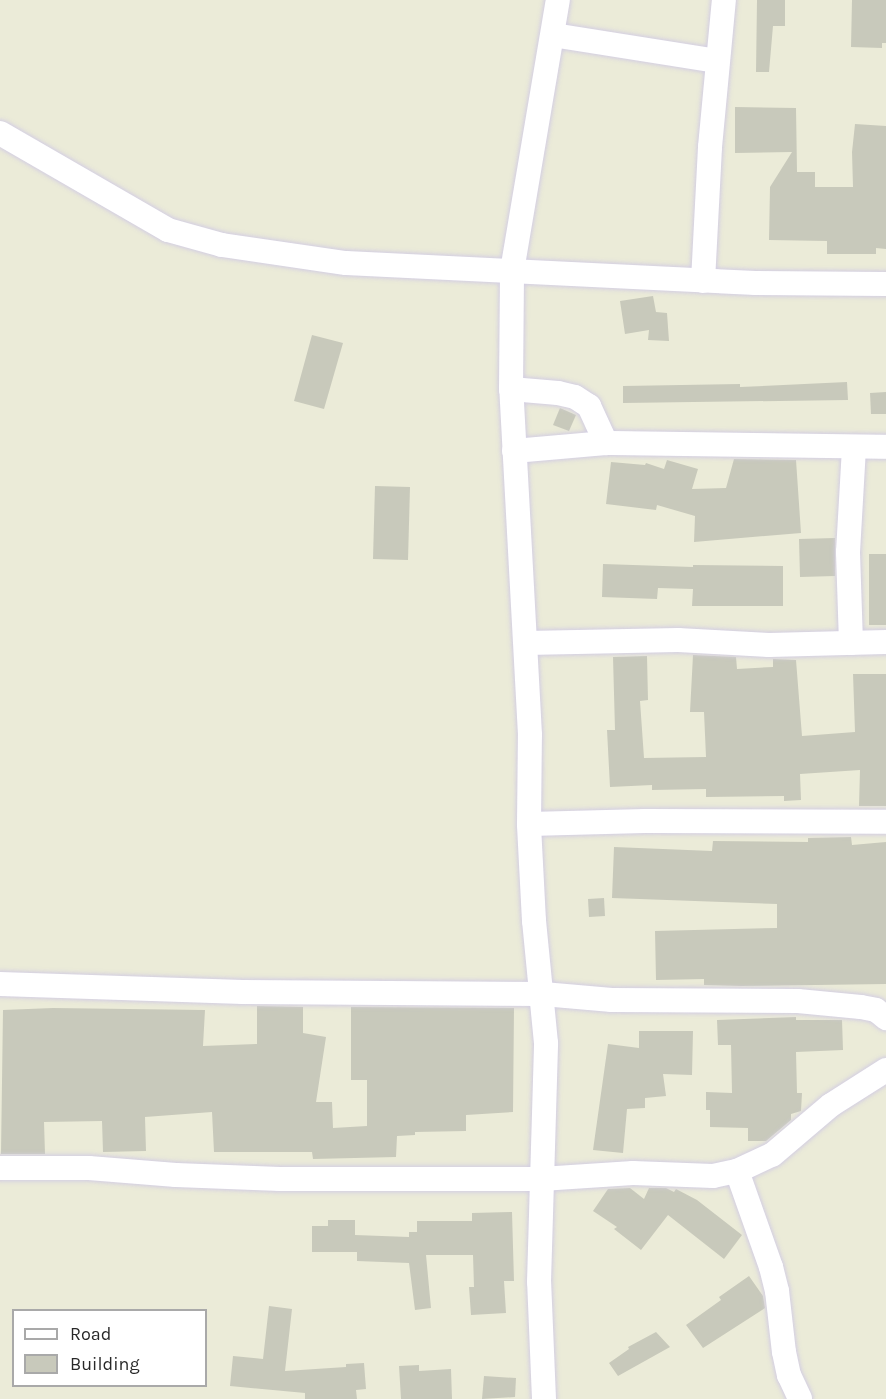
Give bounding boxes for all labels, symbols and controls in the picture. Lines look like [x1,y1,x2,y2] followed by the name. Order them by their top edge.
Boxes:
[12,1309,207,1387] legend
[70,1323,111,1345] text: Road
[70,1353,140,1375] text: Building

